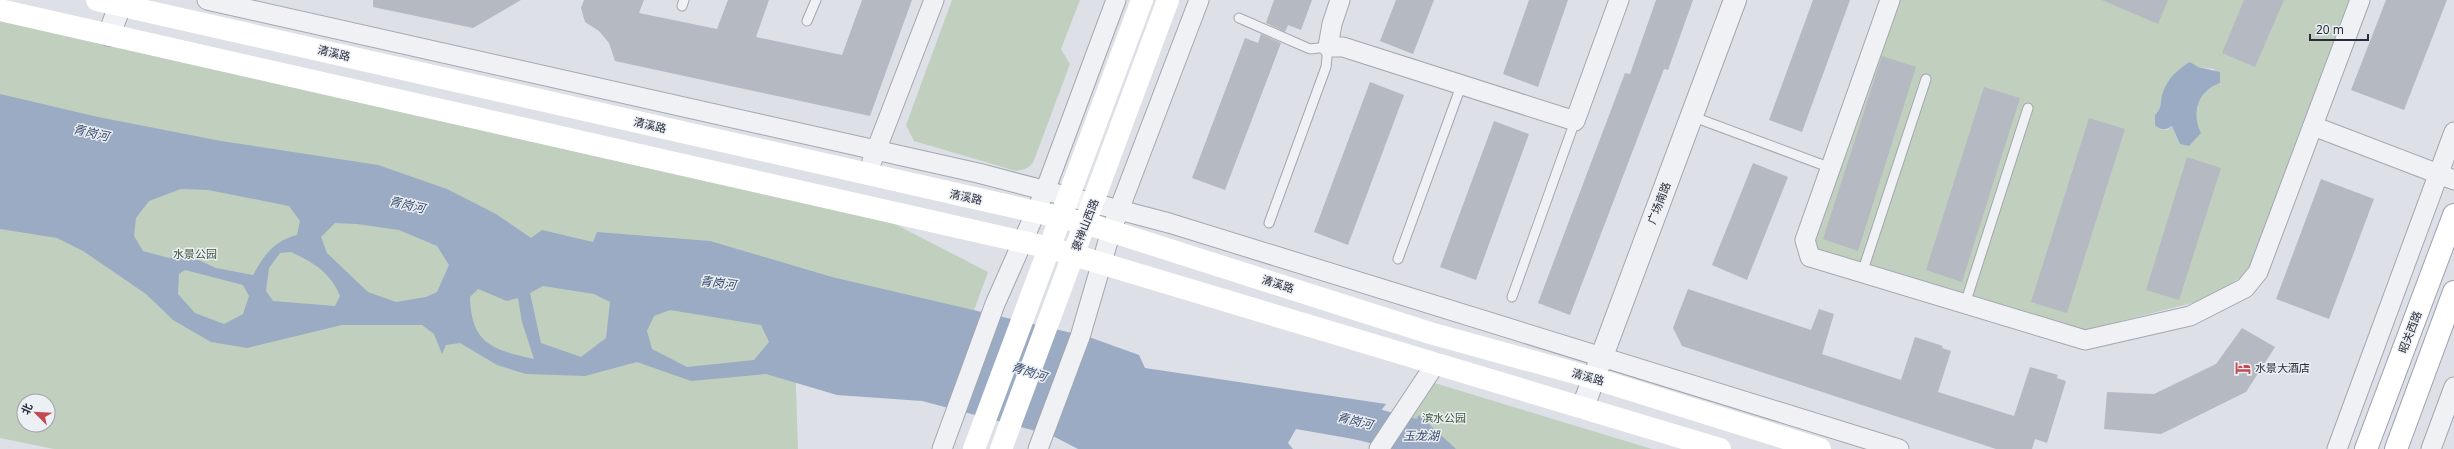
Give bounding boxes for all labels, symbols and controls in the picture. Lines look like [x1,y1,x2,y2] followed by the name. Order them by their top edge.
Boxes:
[2310,16,2368,42] scale bar
[2316,21,2344,38] text: 20 m
[316,41,352,64] street label: 清溪路
[632,113,668,136] street label: 清溪路
[72,120,113,145] water label: 青岗河
[1644,180,1673,226] street label: 广场南路
[948,186,984,207] street label: 清溪路
[388,192,429,217] water label: 青岗河
[1068,196,1101,253] street label: 褒禅山西路
[173,246,217,261] park label: 水景公园
[1260,271,1296,296] street label: 清溪路
[699,272,739,293] water label: 青岗河
[2395,309,2424,355] street label: 昭关西路
[1009,358,1051,386] water label: 青岗河
[2234,359,2252,377] hotel icon: 水景大酒店
[2255,360,2310,375] place label: 水景大酒店
[1570,365,1606,388] street label: 清溪路
[16,393,56,433] north arrow
[17,401,35,417] text: 北
[1336,408,1377,434] water label: 青岗河
[1422,410,1466,425] park label: 滨水公园
[1403,427,1441,444] water label: 玉龙湖

